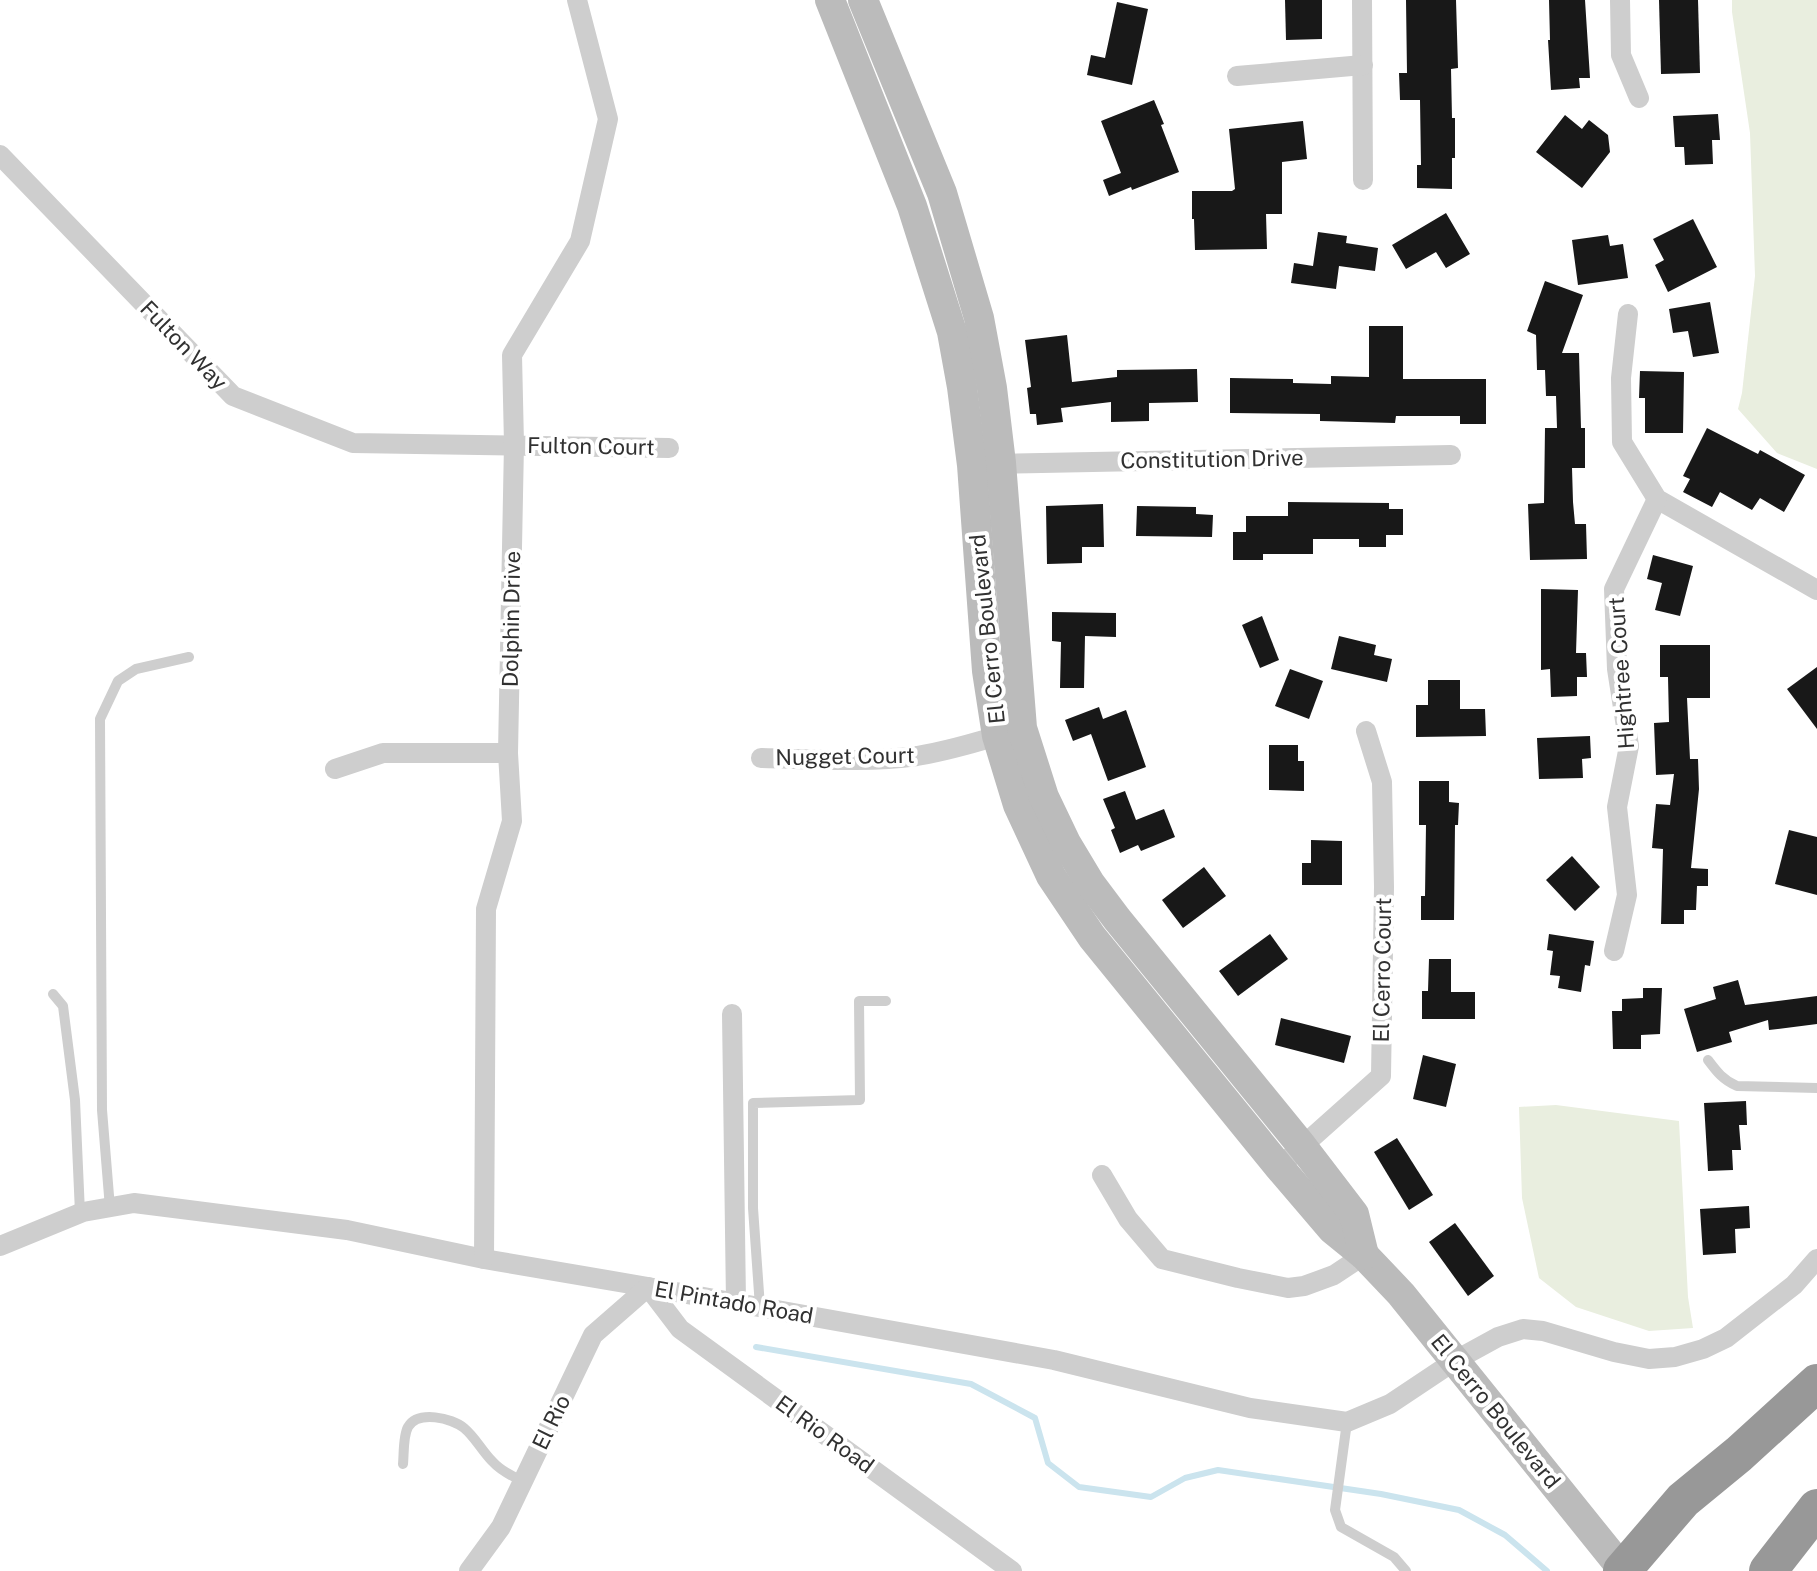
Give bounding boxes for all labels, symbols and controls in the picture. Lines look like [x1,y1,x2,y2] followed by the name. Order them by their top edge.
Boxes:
[135,295,233,395] street label: Fulton Way
[527,432,655,460] street label: Fulton Court
[1120,444,1304,474] street label: Constitution Drive
[964,533,1010,725] street label: El Cerro Boulevard
[497,551,525,687] street label: Dolphin Drive
[1603,596,1639,750] street label: Hightree Court
[775,742,915,770] street label: Nugget Court
[1368,897,1396,1043] street label: El Cerro Court
[653,1275,815,1329] street label: El Pintado Road
[1426,1329,1566,1493] street label: El Cerro Boulevard
[527,1390,575,1454] street label: El Rio
[771,1390,879,1478] street label: El Rio Road

